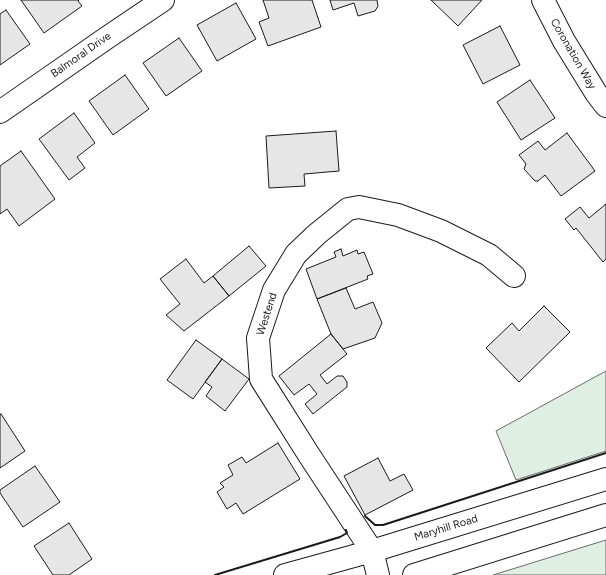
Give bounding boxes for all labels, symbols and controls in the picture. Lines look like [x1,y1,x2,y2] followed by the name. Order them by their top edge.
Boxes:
[547,16,599,92] street label: Coronation Way
[48,29,114,81] street label: Balmoral Drive
[254,291,280,337] street label: Westend
[413,512,479,544] street label: Maryhill Road

